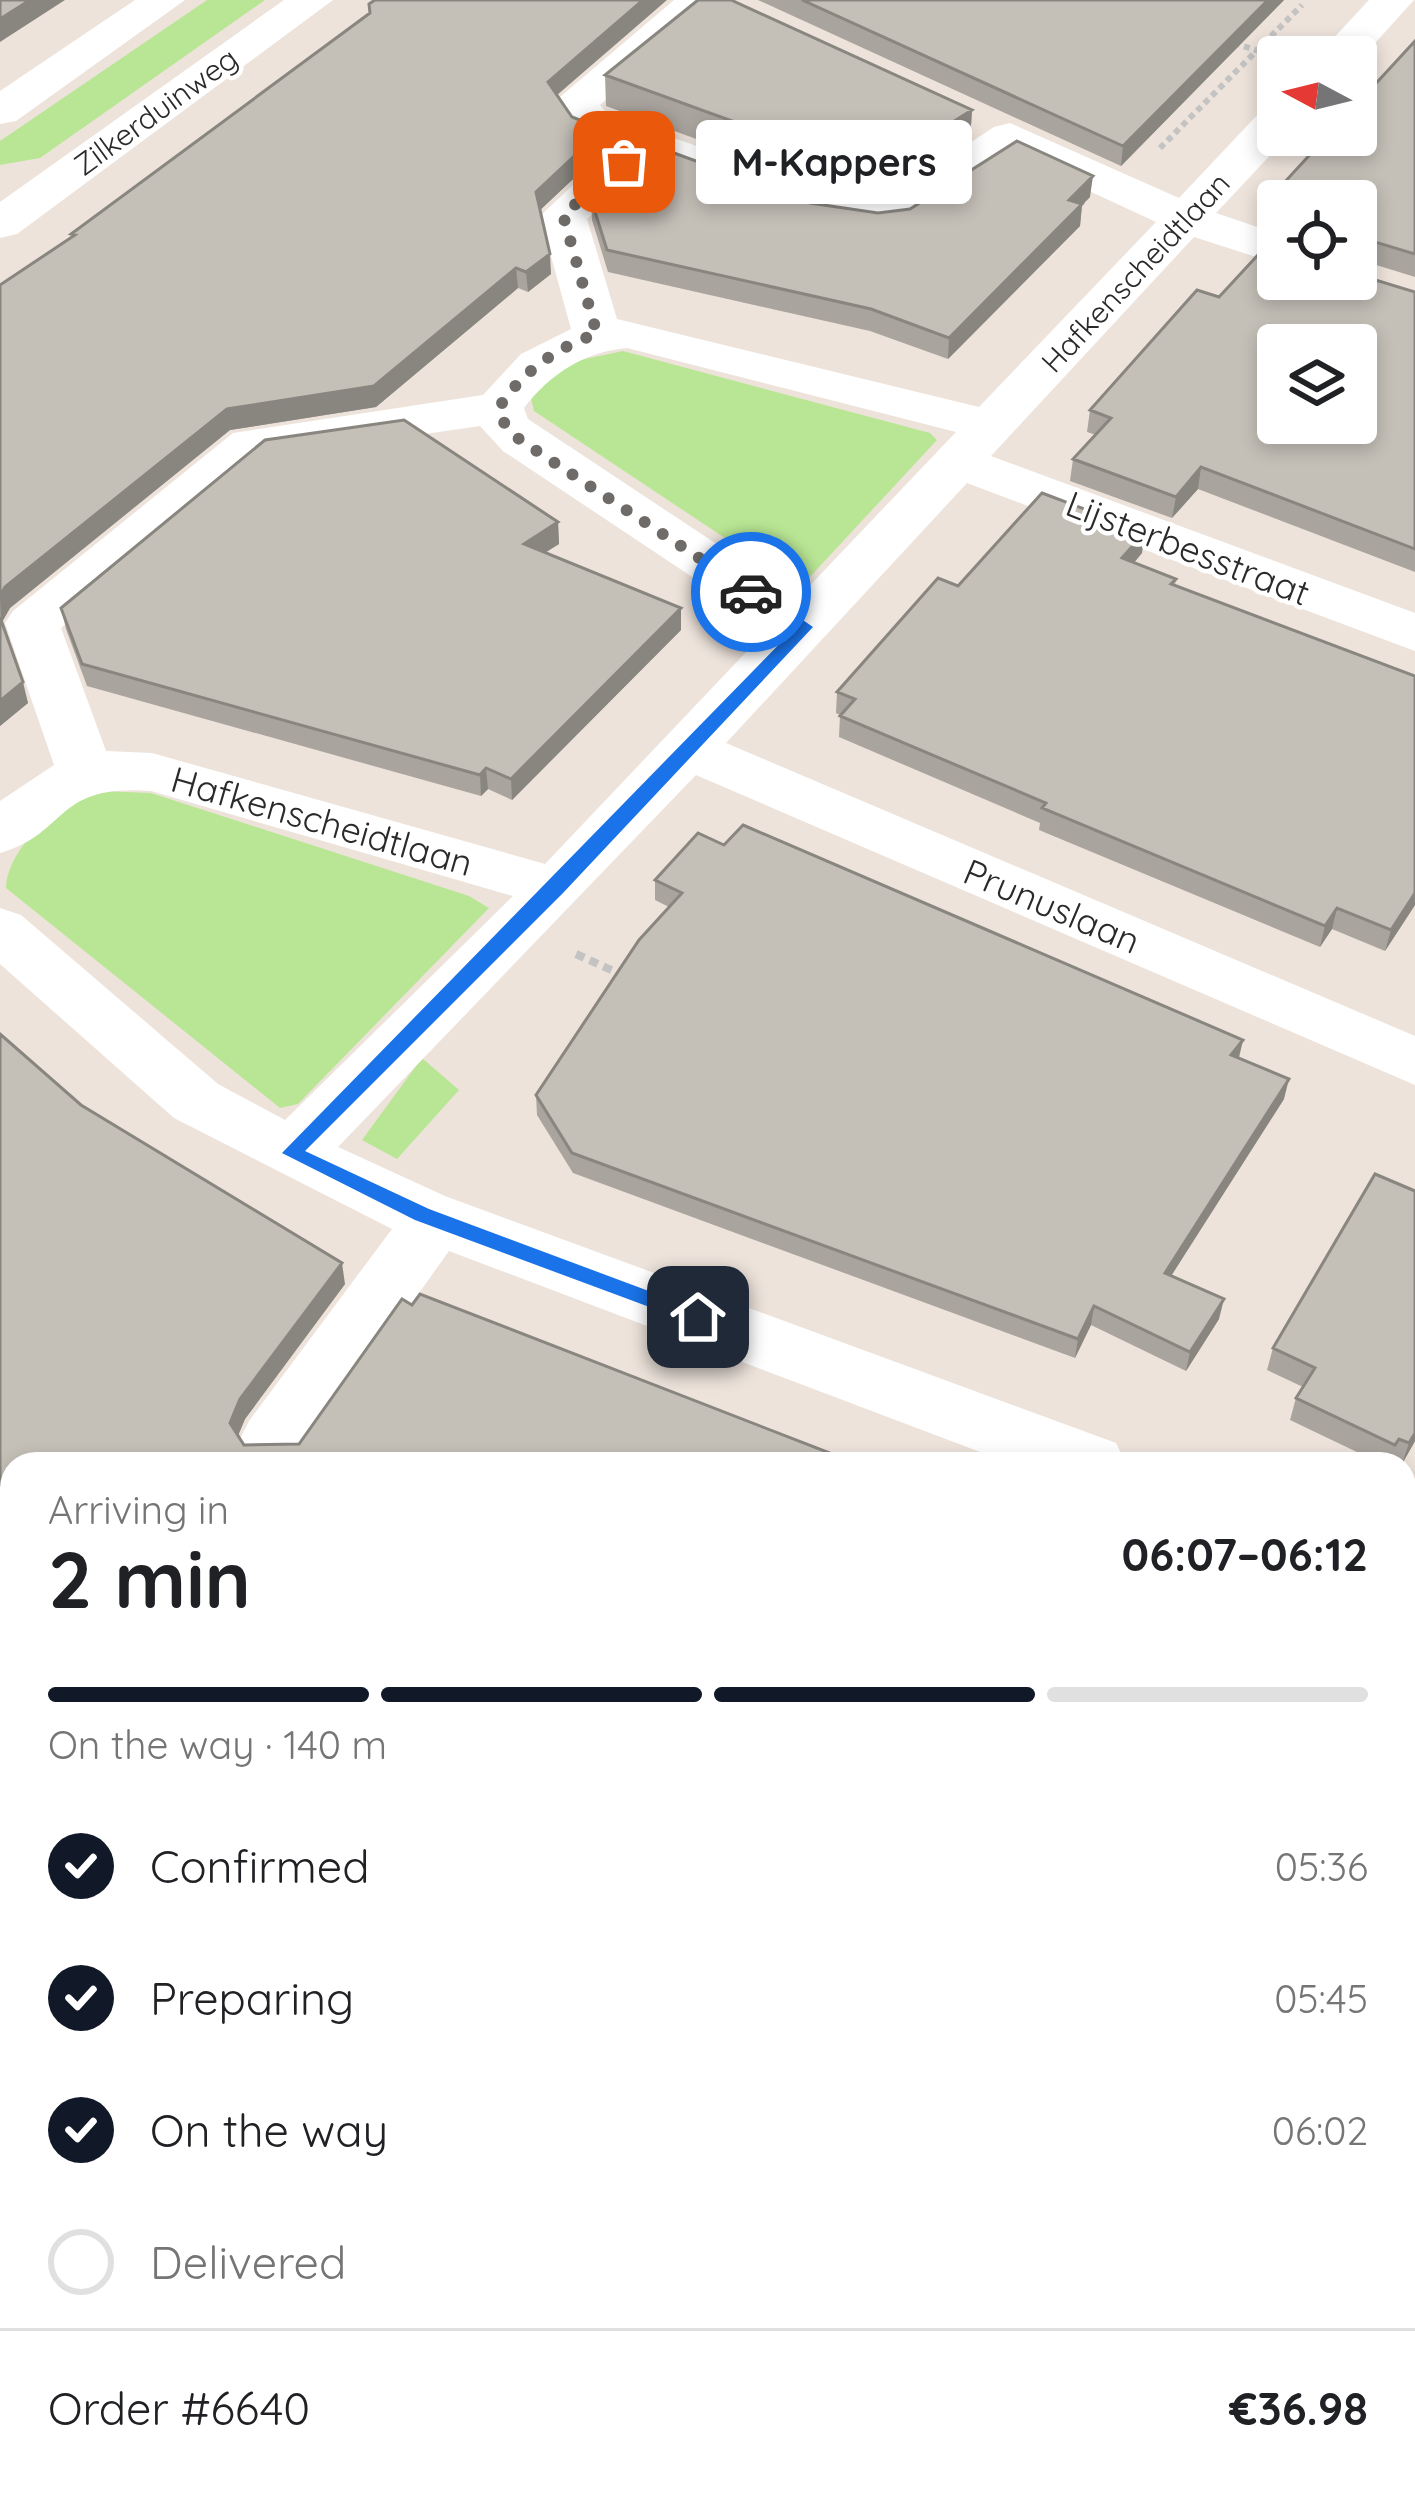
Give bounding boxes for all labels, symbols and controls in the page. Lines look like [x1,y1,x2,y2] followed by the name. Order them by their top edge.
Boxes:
[1257,36,1377,156] north arrow
[1257,36,1377,444] map controls
[66,39,245,183] street label: Zilkerduinweg
[573,111,675,213] pin
[696,120,972,204] callout: M-Kappers
[591,129,657,195] icon: bag
[731,137,937,186] text: M-Kappers
[1033,164,1238,380] street label: Hafkenscheidtlaan
[1257,180,1377,300] button: locate
[1257,324,1377,444] button: layers
[1060,480,1316,615] street label: Lijsterbesstraat
[691,532,811,652] courier
[718,559,784,625] icon: car
[166,756,478,885] street label: Hafkenscheidtlaan
[957,848,1147,963] street label: Prunuslaan
[647,1266,749,1368] pin
[665,1284,731,1350] icon: home
[48,1485,229,1534] text: Arriving in
[1122,1526,1368,1582] text: 06:07–06:12
[48,1530,251,1628] text: 2 min
[48,1720,387,1769] text: On the way · 140 m
[48,1833,114,1899] icon: check
[150,1838,369,1894] text: Confirmed
[1275,1842,1368,1891] text: 05:36
[48,1965,114,2031] icon: check
[150,1970,354,2026] text: Preparing
[1274,1974,1368,2023] text: 05:45
[48,2097,114,2163] icon: check
[150,2102,388,2158] text: On the way
[1272,2106,1368,2155] text: 06:02
[150,2234,346,2290] text: Delivered
[48,2380,310,2436] text: Order #6640
[1229,2380,1368,2436] text: €36.98

